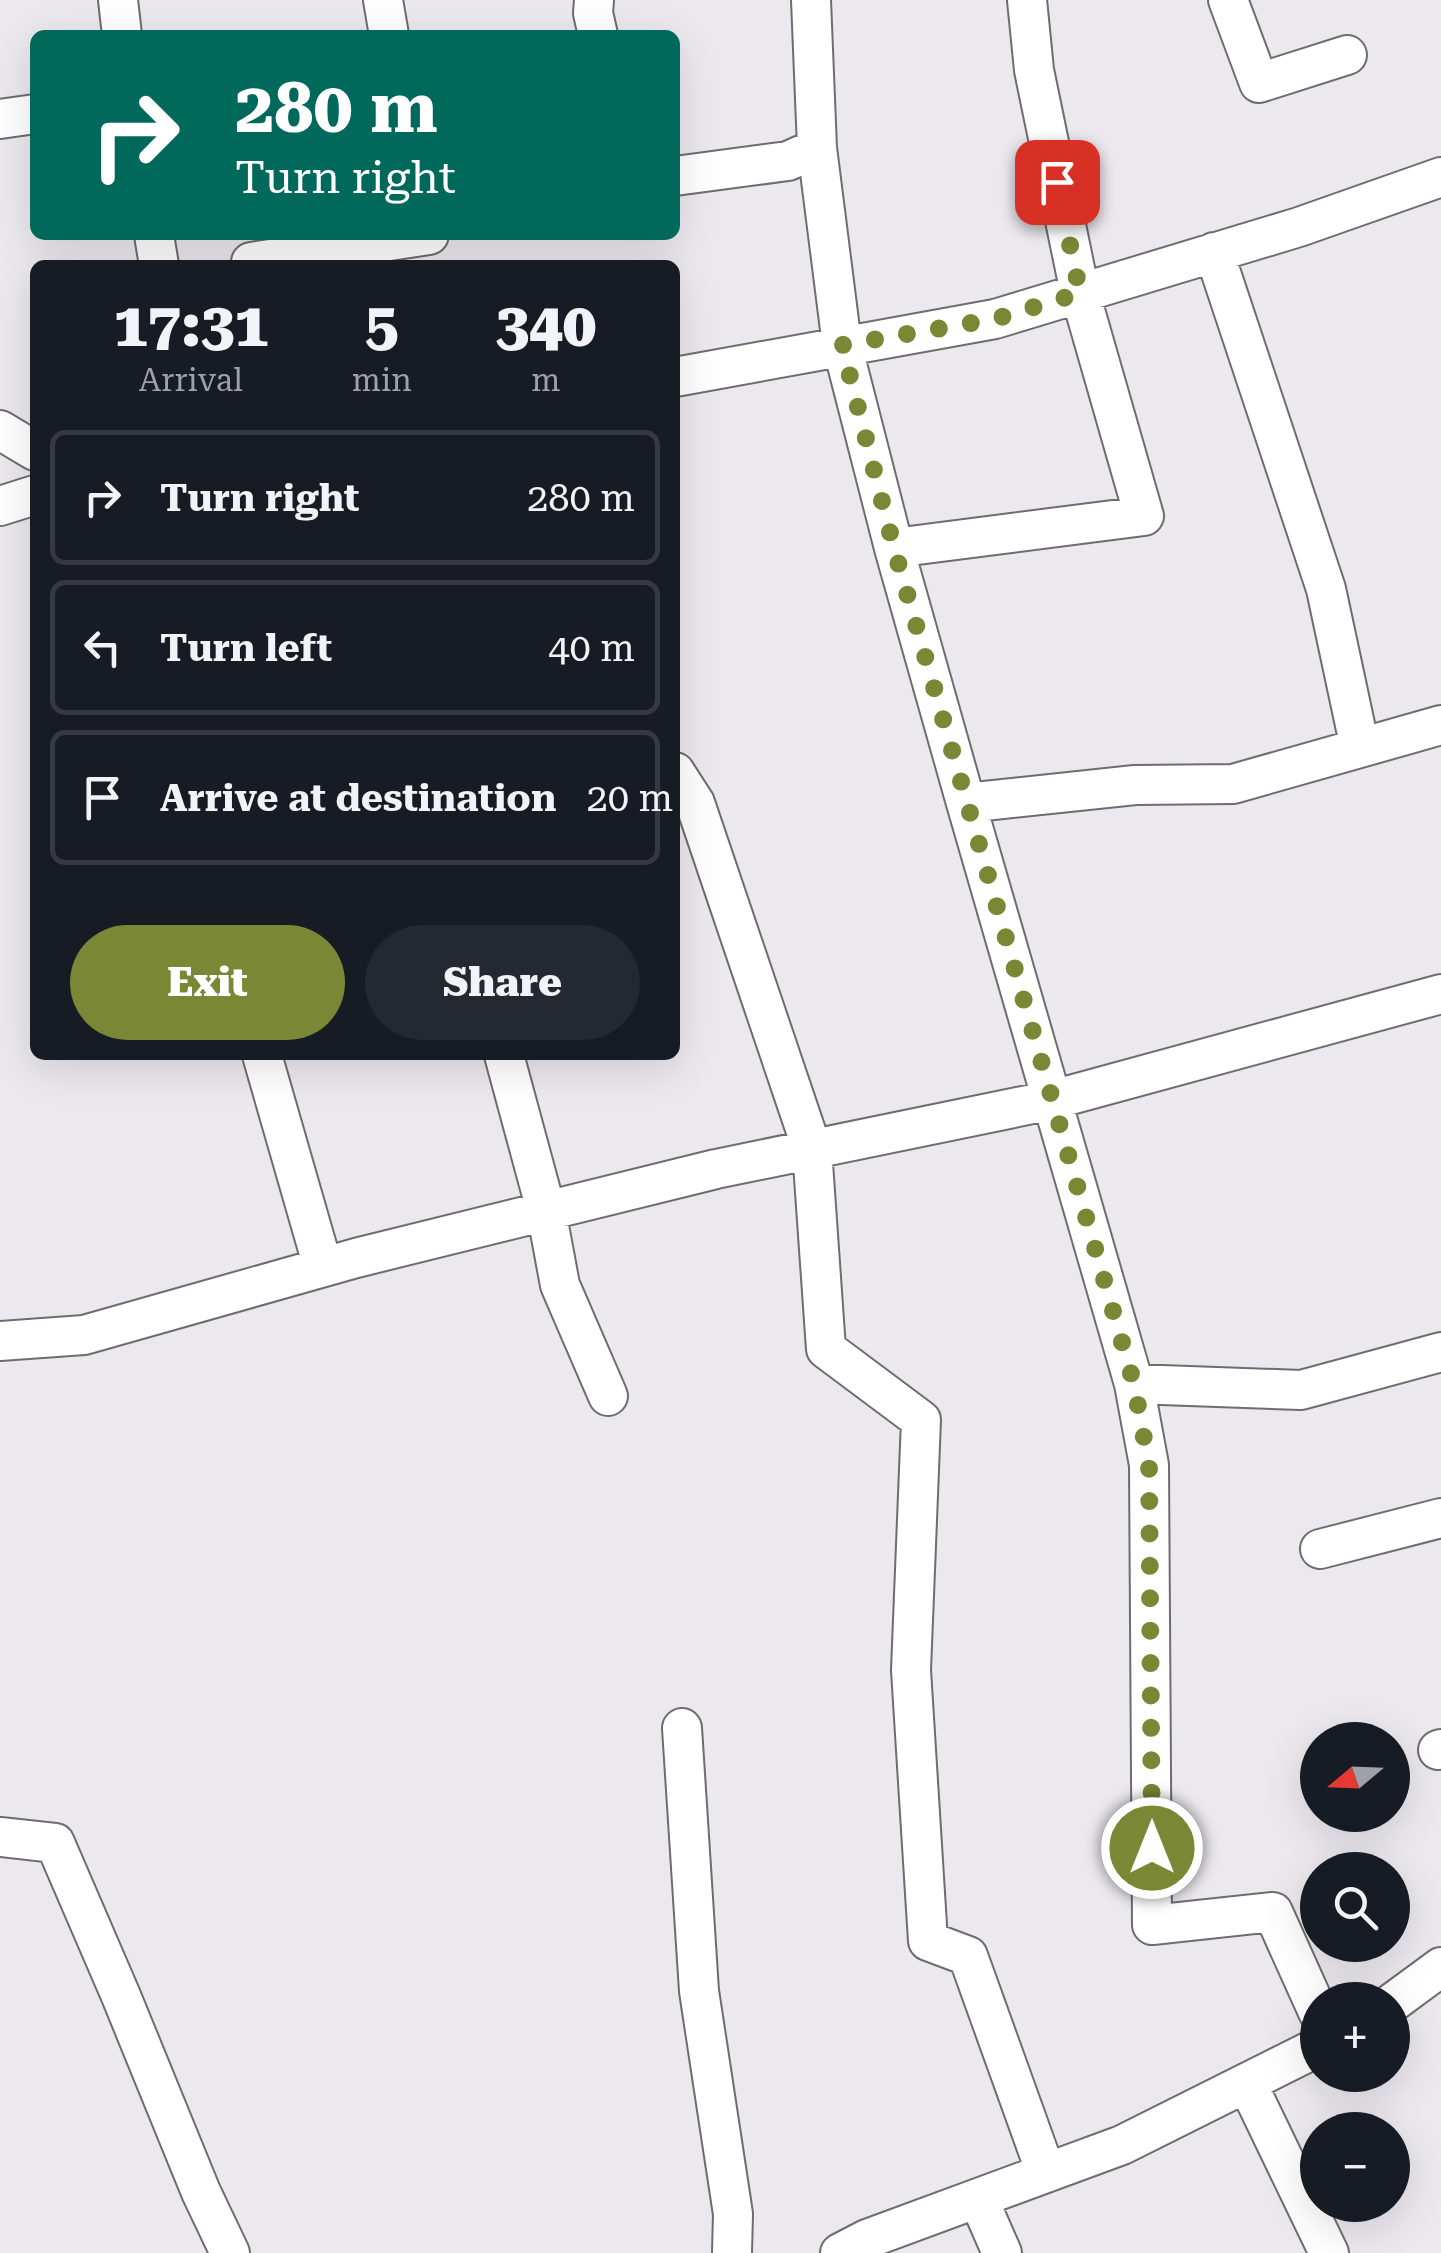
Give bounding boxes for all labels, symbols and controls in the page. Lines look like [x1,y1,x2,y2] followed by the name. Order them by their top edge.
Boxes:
[235,67,438,149] text: 280 m
[70,70,200,200] icon: right
[1015,140,1100,225] pin
[235,151,456,204] text: Turn right
[1030,155,1085,210] icon: arrive
[114,290,268,361] text: 17:31
[365,290,399,361] text: 5
[495,290,596,361] text: 340
[139,361,243,399] text: Arrival
[352,361,412,399] text: min
[531,361,560,399] text: m
[75,470,130,525] icon: right
[160,476,359,520] text: Turn right
[527,476,635,520] text: 280 m
[75,620,130,675] icon: left
[160,626,332,670] text: Turn left
[548,626,635,670] text: 40 m
[75,770,130,825] icon: arrive
[160,776,556,820] text: Arrive at destination
[586,776,673,820] text: 20 m
[70,925,345,1040] button: Exit
[365,925,640,1040] button: Share
[1300,1722,1410,1832] north arrow
[1300,1722,1410,2222] map controls
[1100,1796,1204,1900] position arrow
[1300,1852,1410,1962] button: search
[1300,1982,1410,2092] button: +
[1300,2112,1410,2222] button: −

